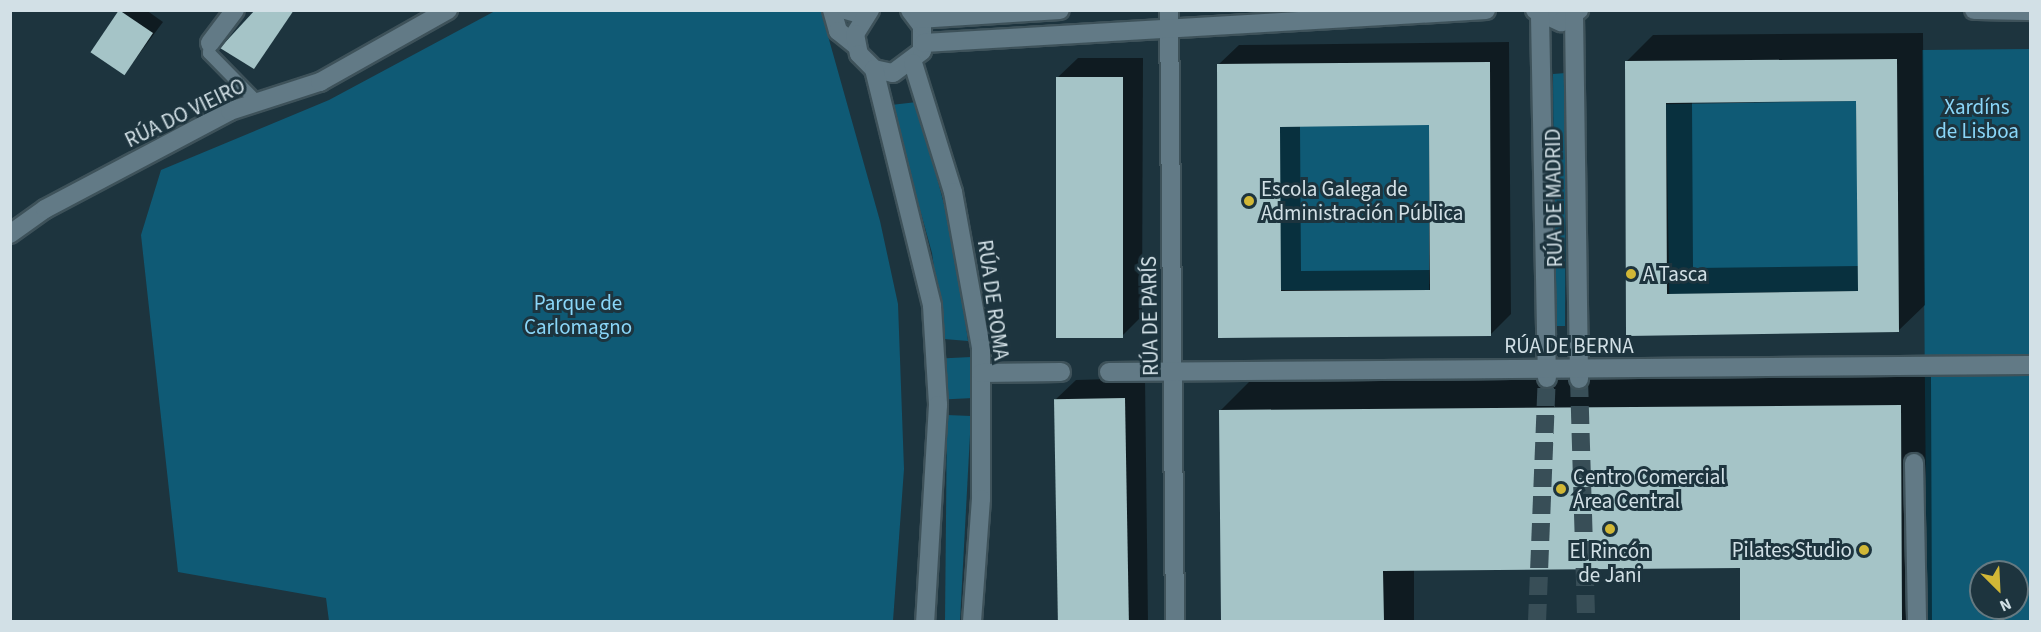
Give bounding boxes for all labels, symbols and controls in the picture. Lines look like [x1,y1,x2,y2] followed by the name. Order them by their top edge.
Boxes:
[121,73,249,153] street label: RÚA DO VIEIRO
[1935,94,2019,144] park label: Xardíns de Lisboa
[1540,128,1568,268] street label: RÚA DE MADRID
[1261,176,1463,226] place label: Escola Galega de Administración Pública
[1242,194,1256,208] marker: Escola Galega de Administración Pública
[972,238,1014,362] street label: RÚA DE ROMA
[1136,256,1164,376] street label: RÚA DE PARÍS
[1643,261,1708,287] place label: A Tasca
[1624,267,1638,281] marker: A Tasca
[524,290,632,340] park label: Parque de Carlomagno
[1504,333,1634,359] street label: RÚA DE BERNA
[1573,464,1726,514] place label: Centro Comercial Área Central
[1554,482,1568,496] marker: Centro Comercial Área Central
[1603,522,1617,536] marker: El Rincón de Jani
[1732,537,1852,563] place label: Pilates Studio
[1569,538,1651,588] place label: El Rincón de Jani
[1857,543,1871,557] marker: Pilates Studio
[1969,560,2029,620] north arrow
[1996,592,2015,617] text: N

